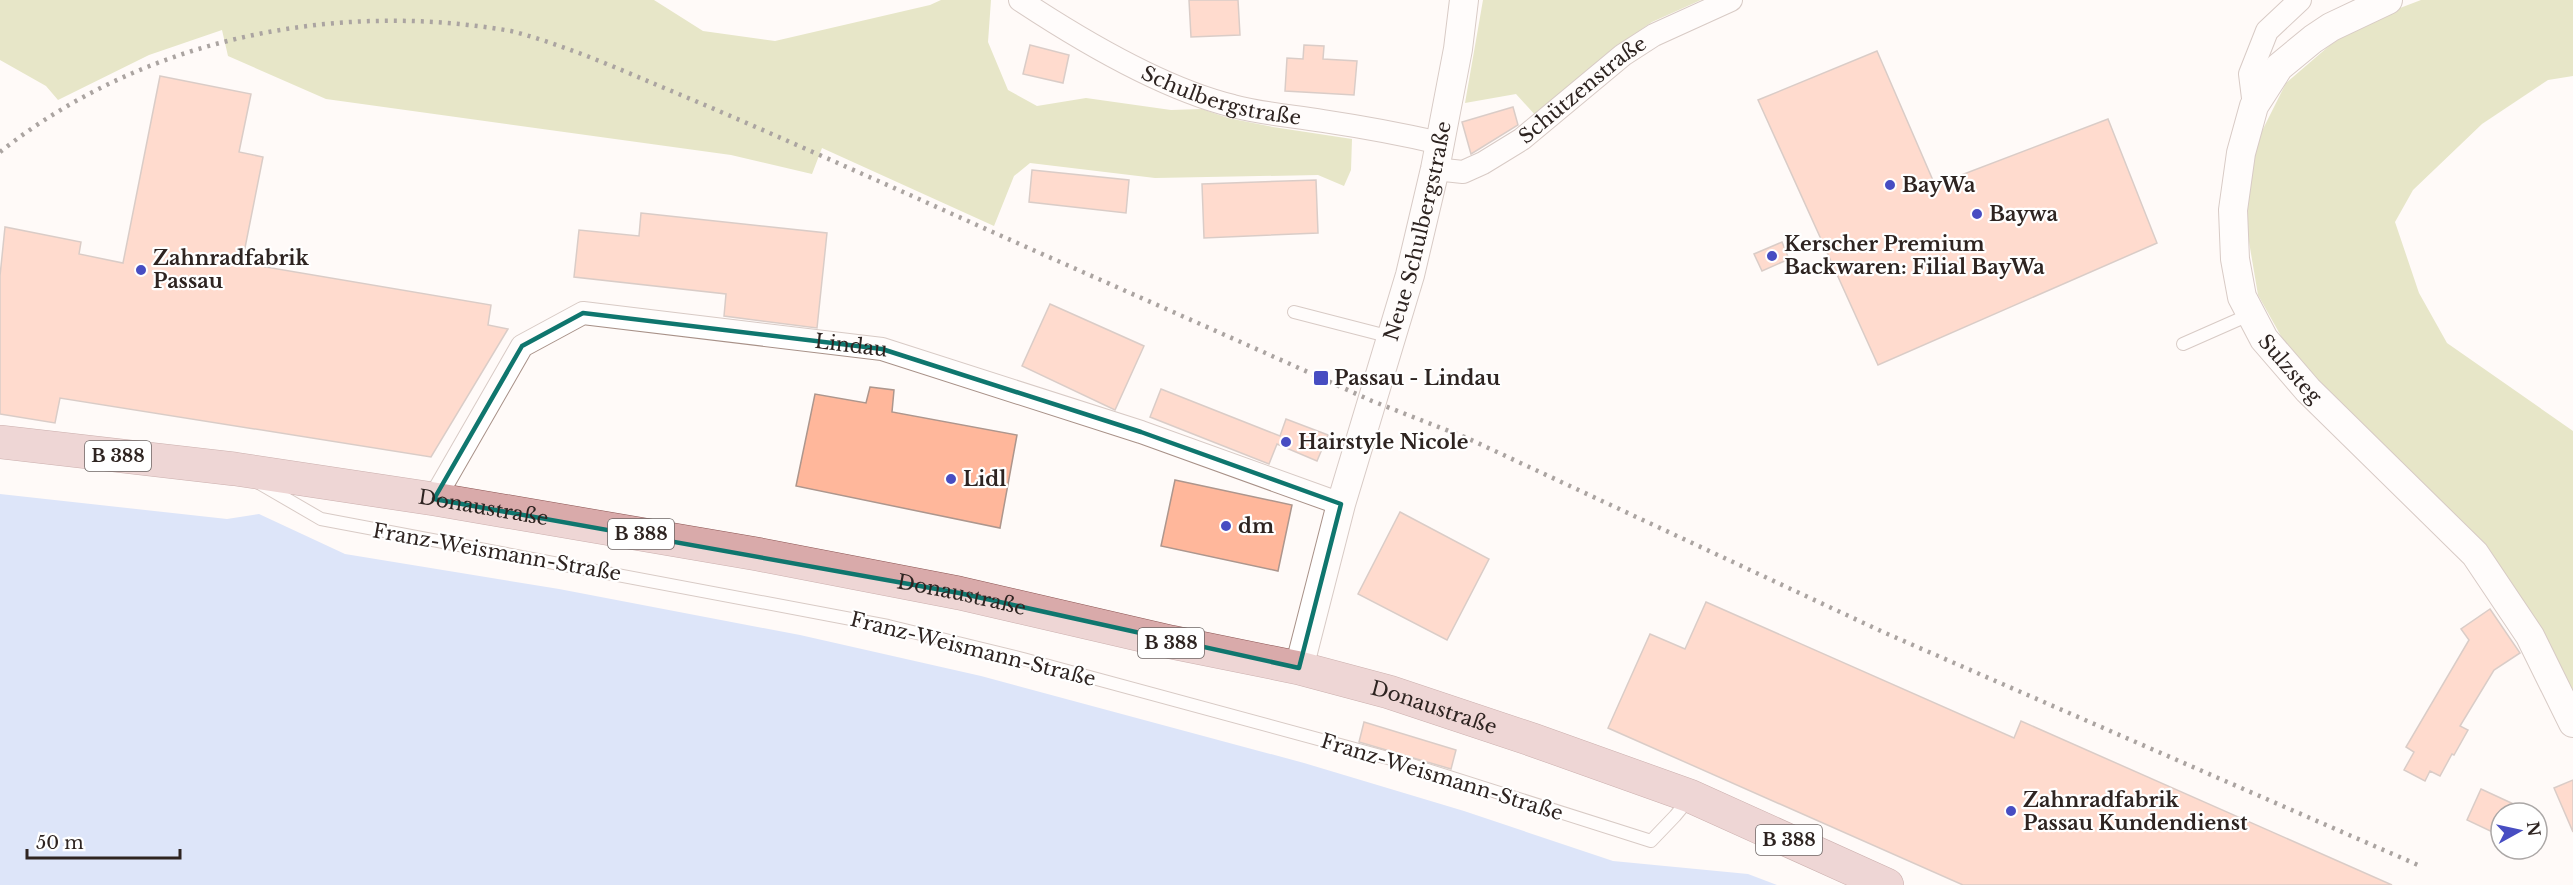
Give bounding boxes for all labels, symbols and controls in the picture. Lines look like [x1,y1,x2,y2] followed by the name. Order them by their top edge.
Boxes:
[1514,31,1651,149] street label: Schützenstraße
[1138,61,1303,130] street label: Schulbergstraße
[1379,119,1456,344] street label: Neue Schulbergstraße
[1902,173,1976,197] place label: BayWa
[1883,178,1897,192] marker: BayWa
[1989,202,2058,226] place label: Baywa
[1970,207,1984,221] marker: Baywa
[1784,232,2045,279] place label: Kerscher Premium Backwaren: Filial BayWa
[153,246,310,293] place label: Zahnradfabrik Passau
[1765,249,1779,263] marker: Kerscher Premium Backwaren: Filial BayWa
[134,263,148,277] marker: Zahnradfabrik Passau
[813,329,889,362] street label: Lindau
[2253,329,2327,409] street label: Sulzsteg
[1334,366,1500,390] place label: Passau - Lindau
[1312,369,1330,387] marker: Passau - Lindau
[1298,430,1468,454] place label: Hairstyle Nicole
[1279,435,1293,449] marker: Hairstyle Nicole
[85,441,151,471] road number: B 388
[963,467,1006,491] place label: Lidl
[944,472,958,486] marker: Lidl
[417,485,550,530] street label: Donaustraße
[1238,514,1274,538] place label: dm
[371,518,623,586] street label: Franz-Weismann-Straße
[608,519,674,549] road number: B 388
[1219,519,1233,533] marker: dm
[895,569,1029,620] street label: Donaustraße
[848,607,1098,691] street label: Franz-Weismann-Straße
[1138,628,1204,658] road number: B 388
[1368,676,1500,739] street label: Donaustraße
[1318,729,1566,825] street label: Franz-Weismann-Straße
[2023,788,2248,835] place label: Zahnradfabrik Passau Kundendienst
[2489,801,2549,861] north arrow
[2004,804,2018,818] marker: Zahnradfabrik Passau Kundendienst
[2523,820,2545,838] text: N
[27,822,180,860] scale bar
[1756,825,1822,855] road number: B 388
[36,832,84,854] text: 50 m

